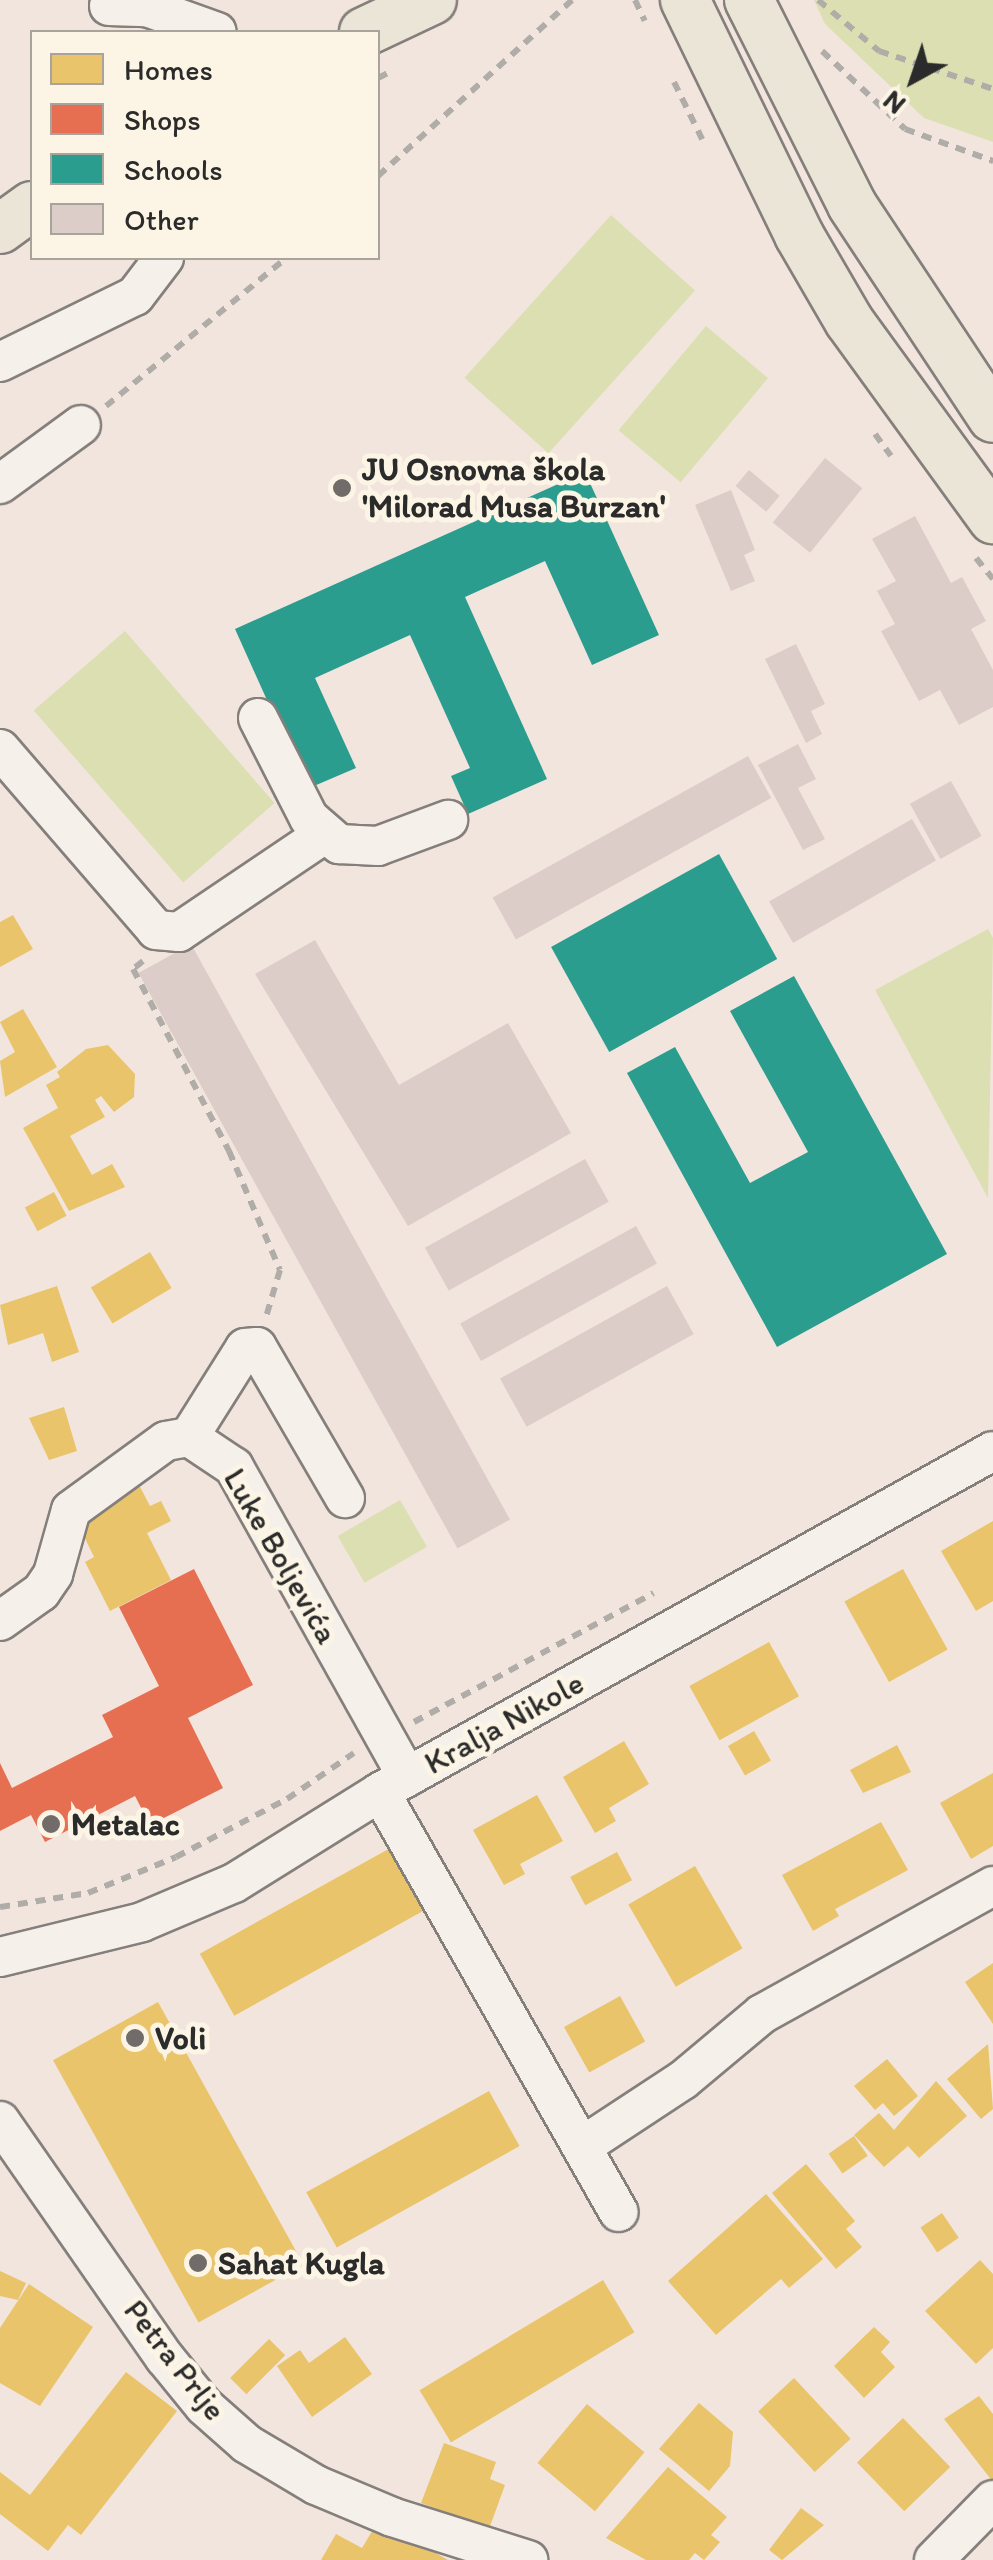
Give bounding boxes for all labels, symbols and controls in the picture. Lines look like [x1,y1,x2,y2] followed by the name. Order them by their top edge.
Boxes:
[30,30,380,260] legend
[863,30,963,130] north arrow
[124,51,213,88] text: Homes
[876,84,912,122] text: N
[124,101,201,138] text: Shops
[124,151,223,188] text: Schools
[124,201,199,238] text: Other
[362,451,665,526] place label: JU Osnovna škola 'Milorad Musa Burzan'
[331,477,353,499] marker: JU Osnovna škola 'Milorad Musa Burzan'
[215,1461,347,1651] street label: Luke Boljevića
[418,1663,590,1783] street label: Kralja Nikole
[71,1805,180,1843] place label: Metalac
[40,1813,62,1835] marker: Metalac
[155,2019,206,2057] place label: Voli
[124,2027,146,2049] marker: Voli
[218,2244,384,2282] place label: Sahat Kugla
[187,2252,209,2274] marker: Sahat Kugla
[116,2292,234,2428] street label: Petra Prlje

